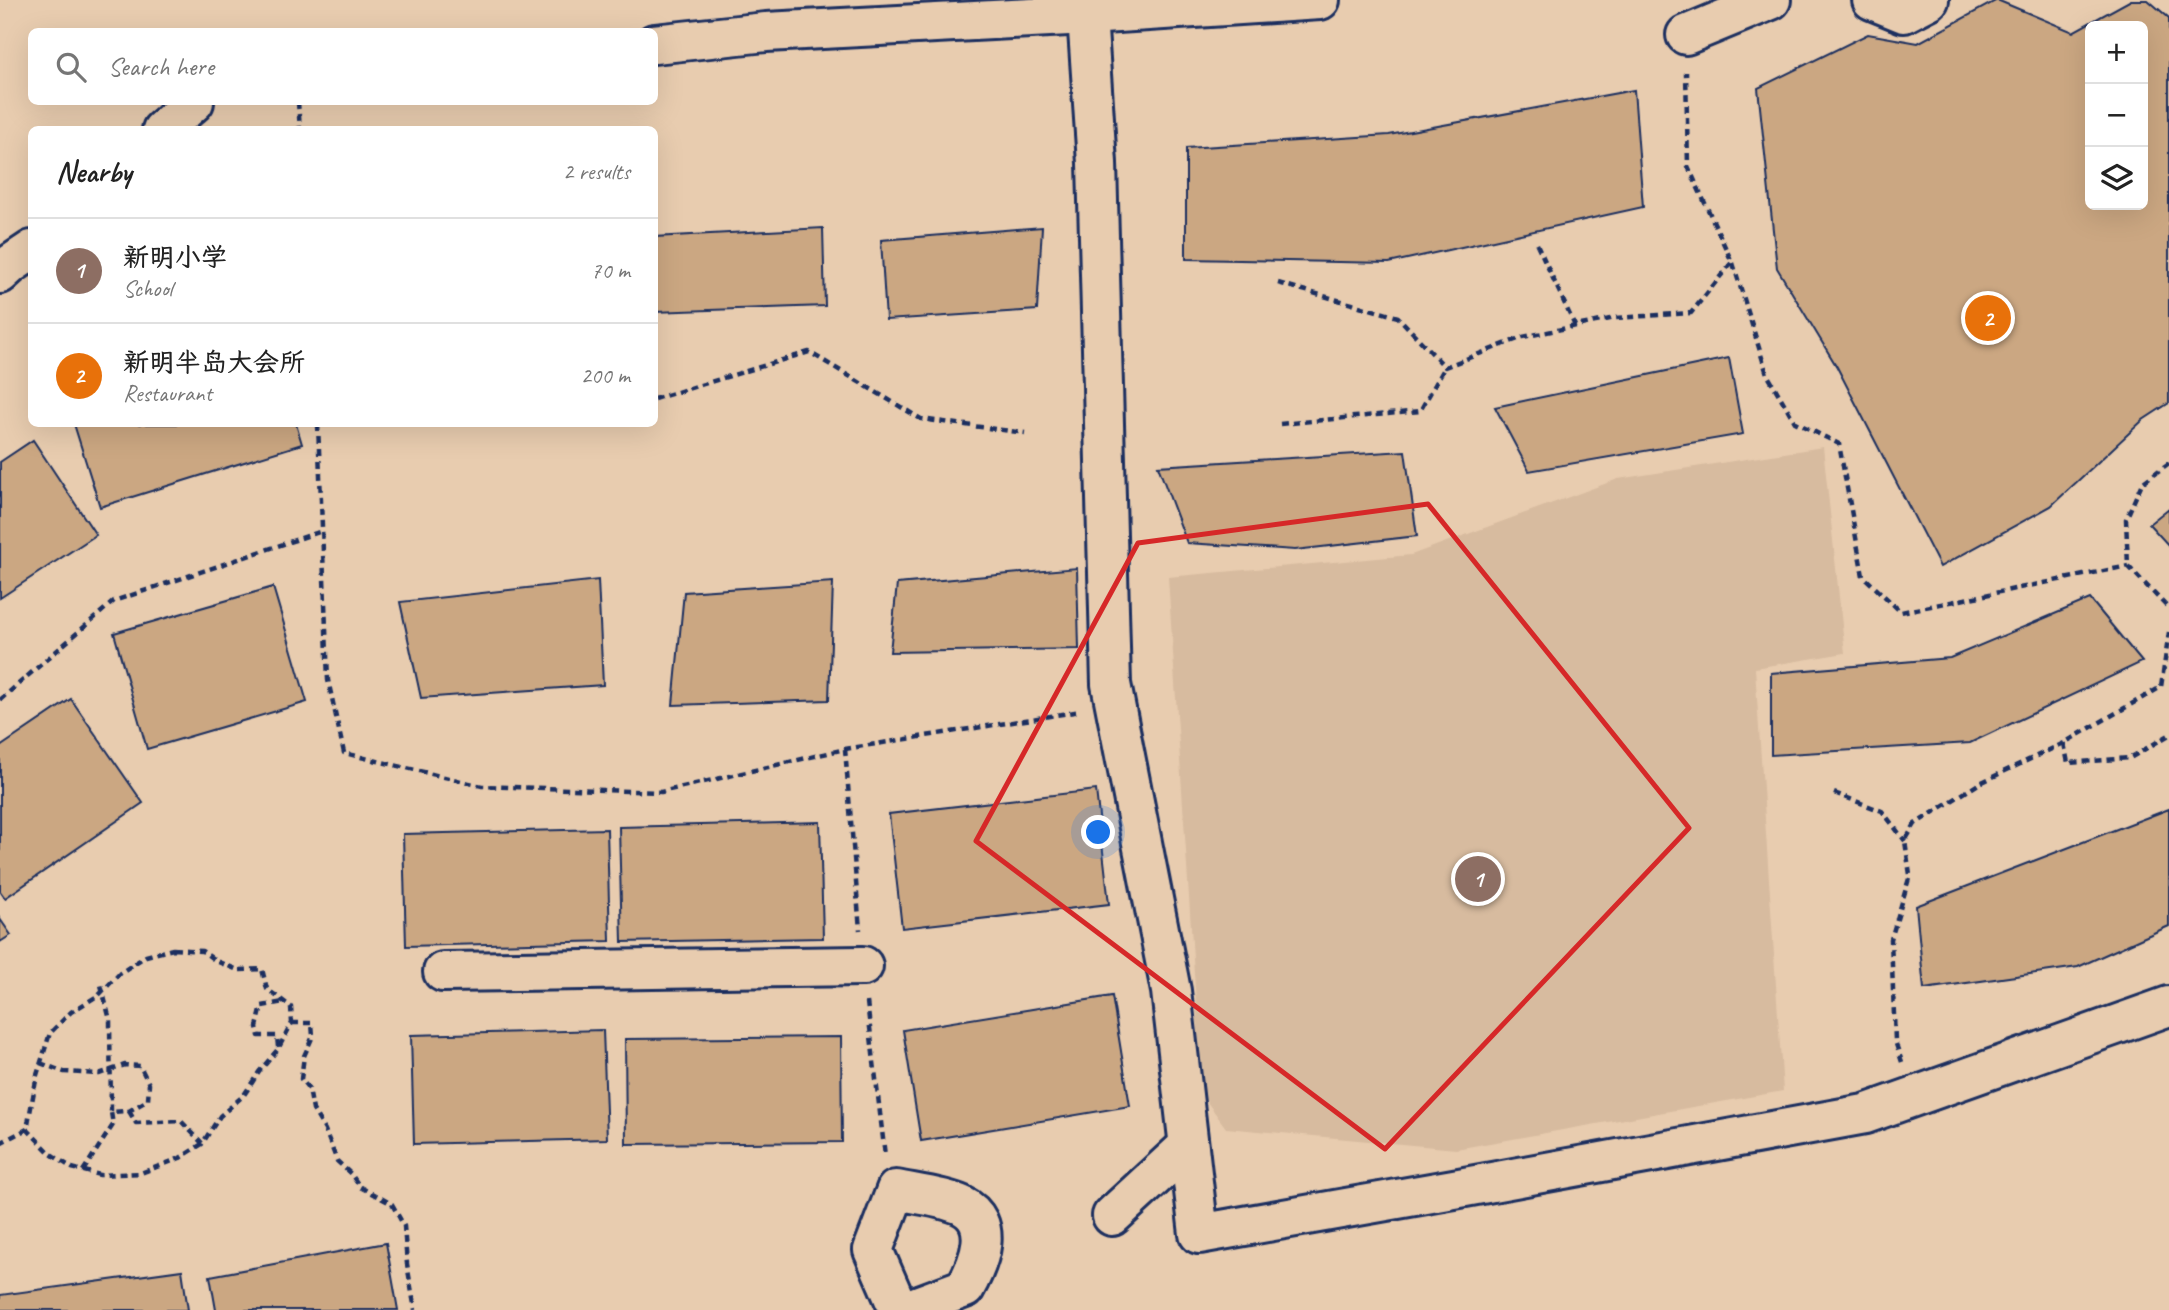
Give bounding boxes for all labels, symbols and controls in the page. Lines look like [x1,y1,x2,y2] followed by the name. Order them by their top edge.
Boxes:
[2085,21,2148,210] map controls
[2085,21,2148,84] button: +
[28,28,658,105] search box
[52,48,90,86] icon: search
[108,50,214,83] text: Search here
[2085,84,2148,147] button: −
[2085,147,2148,210] button: layers
[56,153,132,191] text: Nearby
[563,157,630,186] text: 2 results
[123,241,227,274] text: 新明小学
[74,256,84,285] text: 1
[591,256,630,285] text: 70 m
[123,274,172,303] text: School
[1965,292,2011,344] pin: 2
[123,346,305,379] text: 新明半岛大会所
[74,361,84,390] text: 2
[581,361,630,390] text: 200 m
[123,379,212,408] text: Restaurant
[1081,815,1115,849] your location
[1455,853,1501,905] pin: 1

